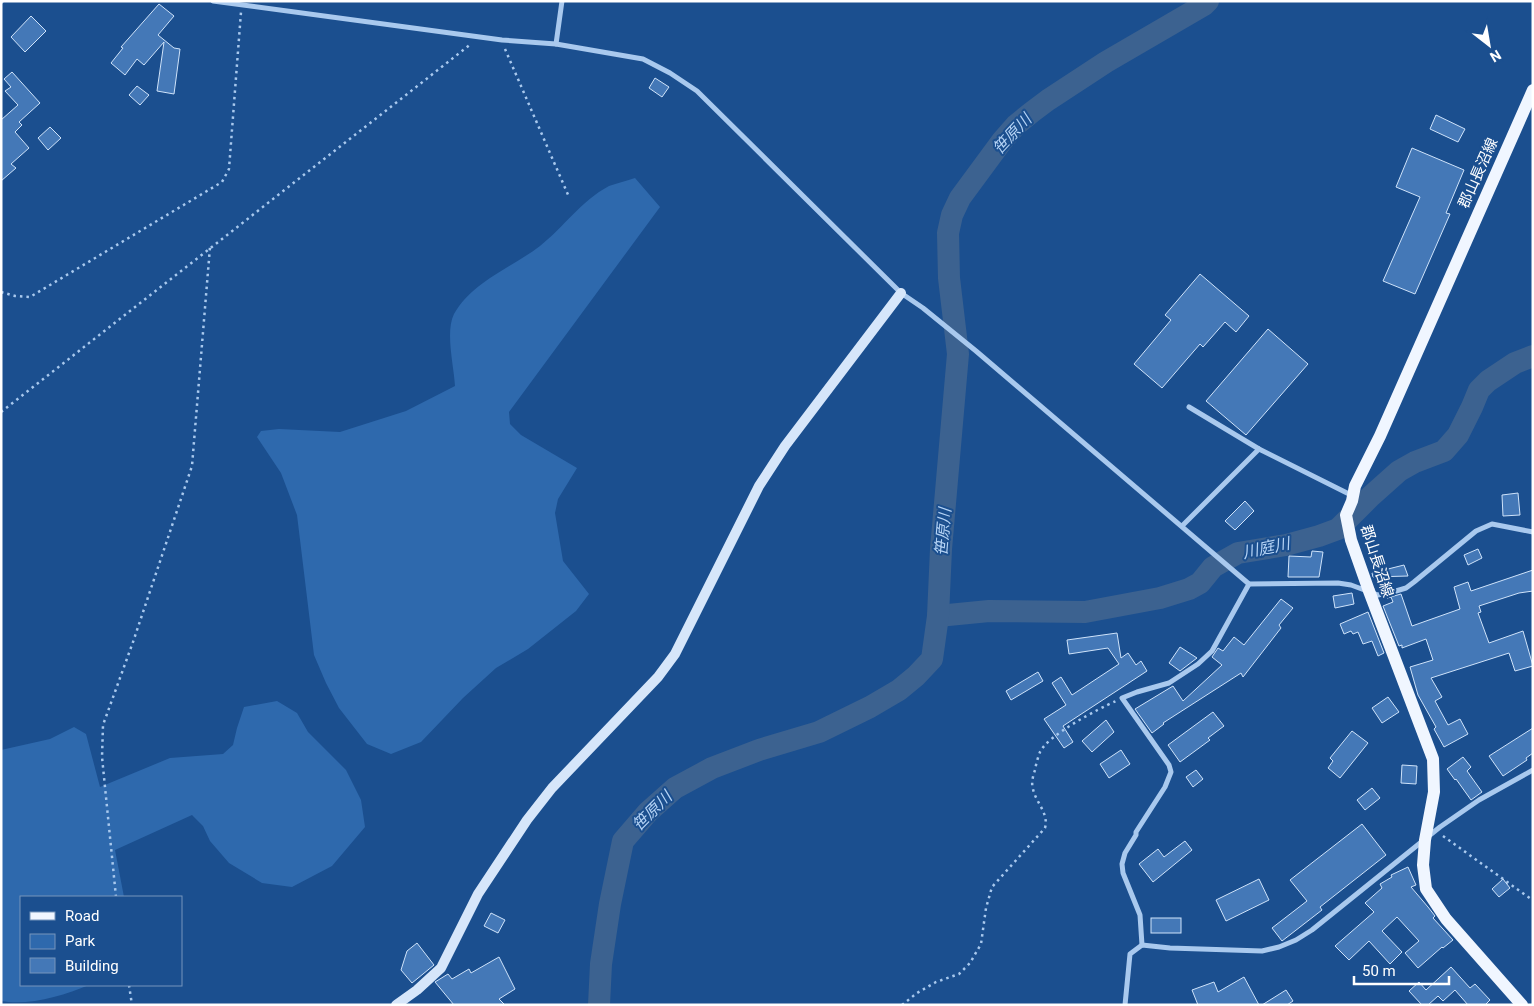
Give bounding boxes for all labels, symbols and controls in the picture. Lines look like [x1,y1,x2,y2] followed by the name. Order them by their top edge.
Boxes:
[1464,20,1514,70] north arrow
[1487,47,1504,66] text: N
[989,109,1037,158] water label: 笹原川
[1455,135,1501,211] street label: 郡山長沼線
[931,505,955,557] water label: 笹原川
[1357,523,1397,599] street label: 郡山長沼線
[1241,533,1293,562] water label: 川庭川
[628,786,677,835] water label: 笹原川
[20,896,182,986] legend
[65,907,99,925] text: Road
[65,932,96,950] text: Park
[1354,954,1449,986] scale bar
[65,957,119,975] text: Building
[1362,962,1396,980] text: 50 m

